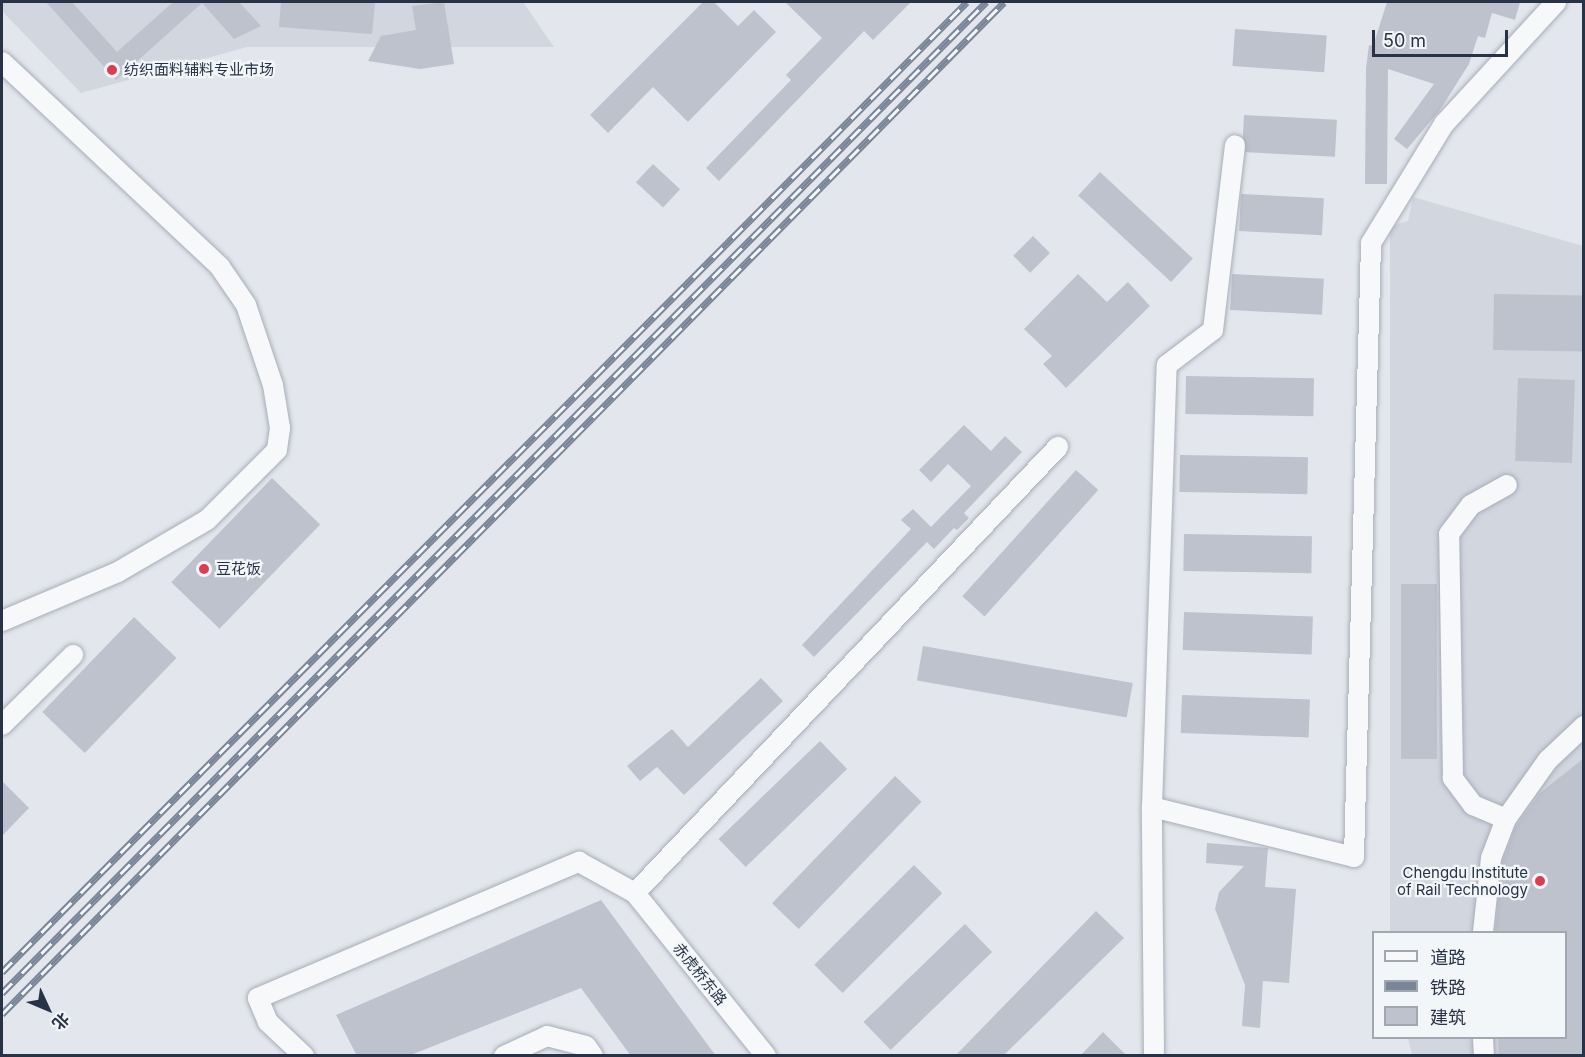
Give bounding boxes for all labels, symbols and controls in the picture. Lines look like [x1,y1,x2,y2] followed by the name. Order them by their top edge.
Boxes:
[1375,18,1512,56] scale bar
[1383,30,1426,51] text: 50 m
[124,61,274,79] place label: 纺织面料辅料专业市场
[105,63,119,77] marker: 纺织面料辅料专业市场
[216,560,261,578] place label: 豆花饭
[197,562,211,576] marker: 豆花饭
[1397,863,1528,898] place label: Chengdu Institute of Rail Technology
[1533,874,1547,888] marker: Chengdu Institute of Rail Technology
[1372,931,1567,1039] legend
[669,939,731,1009] street label: 赤虎桥东路
[1430,947,1466,968] text: 道路
[1430,977,1466,998] text: 铁路
[18,979,78,1039] north arrow
[1430,1007,1466,1028] text: 建筑
[48,1009,74,1034] text: 北

